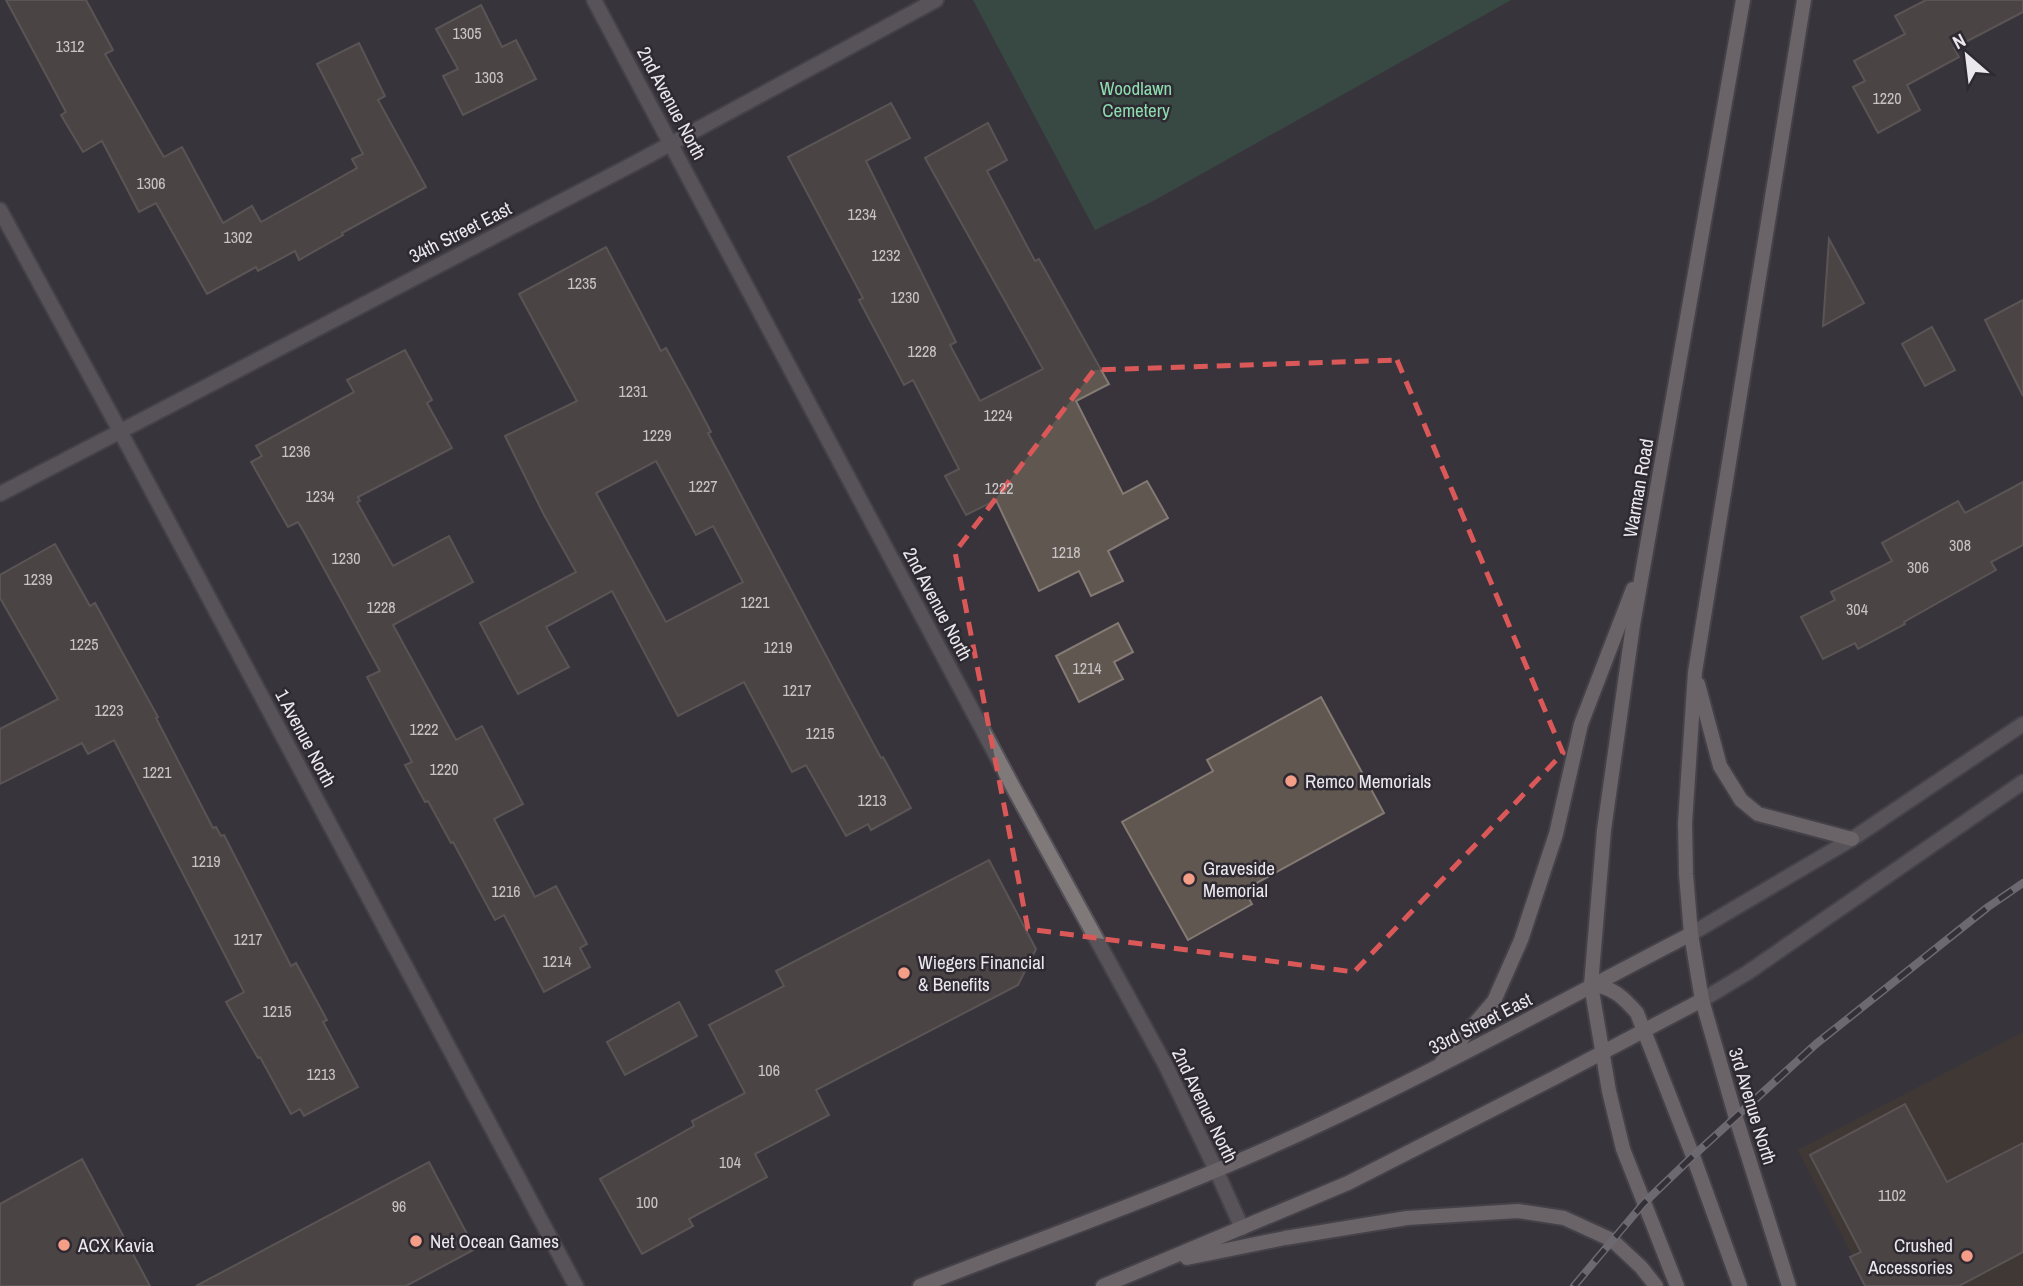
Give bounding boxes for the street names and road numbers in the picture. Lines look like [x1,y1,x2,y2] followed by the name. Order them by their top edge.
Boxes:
[631,42,713,164] street label: 2nd Avenue North
[404,195,516,269] street label: 34th Street East
[1617,437,1659,539] street label: Warman Road
[897,543,979,665] street label: 2nd Avenue North
[269,685,343,791] street label: 1 Avenue North
[1424,986,1537,1060] street label: 33rd Street East
[1166,1043,1244,1167] street label: 2nd Avenue North
[1723,1044,1783,1168] street label: 3rd Avenue North

